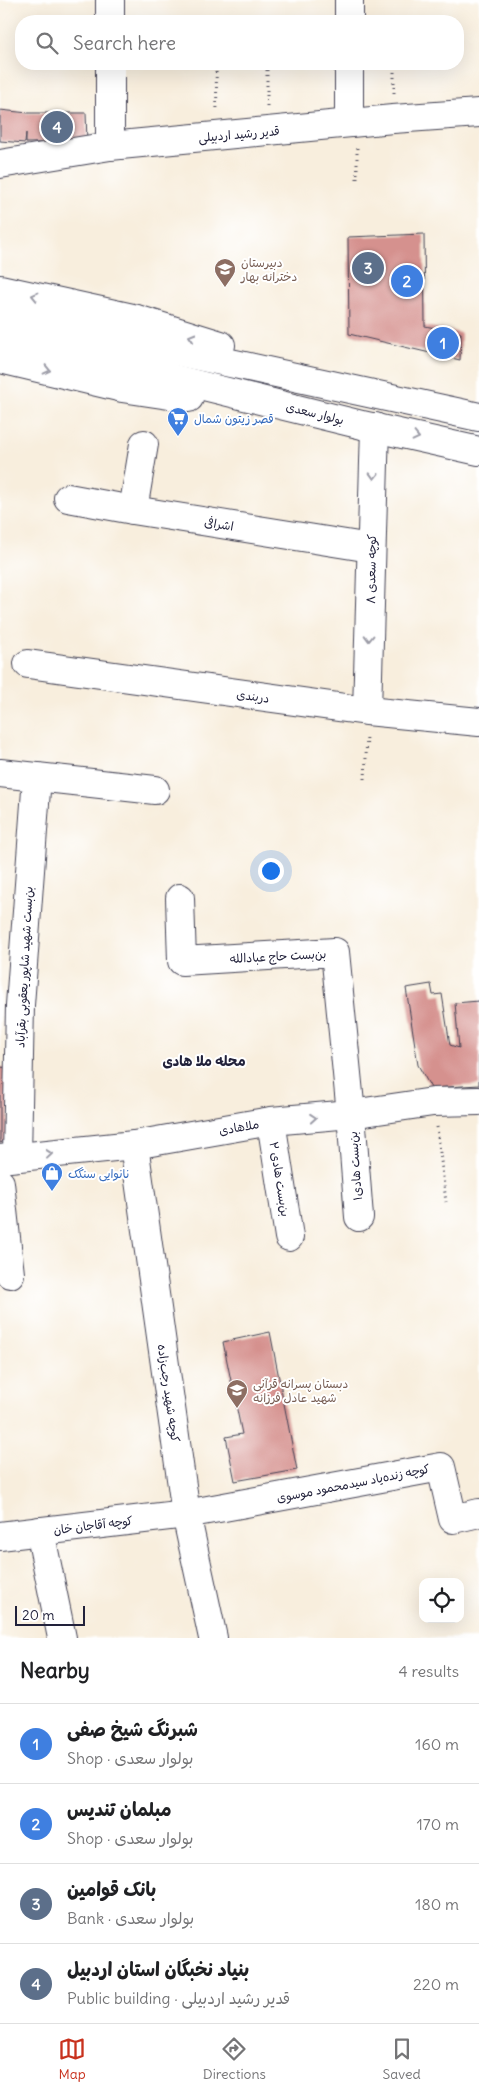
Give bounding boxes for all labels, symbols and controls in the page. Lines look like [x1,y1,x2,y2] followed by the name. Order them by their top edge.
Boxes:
[15,15,464,70] search box
[33,29,61,57] icon: search
[73,31,176,55] text: Search here
[41,108,73,146] pin: 4
[198,123,280,146] street label: قدیر رشید اردبیلی
[352,249,384,287] pin: 3
[240,255,297,285] place label: دبیرستان دخترانه بهار
[213,257,237,288] school or university icon: دبیرستان دخترانه بهار
[391,262,423,300] pin: 2
[31,292,39,302] one-way arrow
[427,324,459,362] pin: 1
[189,332,197,342] one-way arrow
[43,364,52,375] one-way arrow
[284,399,346,428] street label: بولوار سعدی
[166,406,190,437] supermarket icon: قصر زیتون شمال
[194,411,274,426] place label: قصر زیتون شمال
[412,431,421,441] one-way arrow
[368,472,379,480] one-way arrow
[203,514,235,534] street label: اشرافی
[363,534,379,604] street label: کوچه سعدی ۸
[364,635,374,643] one-way arrow
[235,686,270,707] street label: دربندی
[258,858,284,884] your location
[12,886,37,1048] street label: بن‌بست شهید شاپور یعقوبی بقرآباد
[229,946,327,968] street label: بن‌بست حاج عبادالله
[162,1052,246,1070] district label: محله ملا هادی
[310,1112,318,1123] one-way arrow
[218,1116,260,1138] street label: ملاهادی
[345,1131,366,1201] street label: بن‌بست هادی۱
[266,1140,293,1218] street label: بن‌بست هادی ۲
[45,1149,53,1160] one-way arrow
[40,1161,64,1192] shop icon: نانوایی سنگک
[68,1166,130,1182] place label: نانوایی سنگک
[154,1343,183,1443] street label: کوچه شهید رجب‌زاده
[253,1376,348,1405] place label: دبستان پسرانه قرآنی شهید عادل فرزانه
[225,1378,249,1409] school or university icon: دبستان پسرانه قرآنی شهید عادل فرزانه
[275,1461,431,1506] street label: کوچه زنده‌یاد سیدمحمود موسوی
[52,1513,134,1538] street label: کوچه آقاجان خان
[419,1578,464,1623] map controls
[419,1578,464,1623] button: locate
[15,1603,85,1626] scale bar
[22,1606,55,1624] text: 20 m
[20,1657,90,1684] text: Nearby
[398,1661,459,1681] text: 4 results
[67,1717,198,1741] text: شبرنگ شیخ صفی
[33,1734,39,1754] text: 1
[415,1734,459,1754] text: 160 m
[67,1748,193,1768] text: Shop · بولوار سعدی
[67,1797,172,1821] text: مبلمان تندیس
[32,1814,40,1834] text: 2
[416,1814,459,1834] text: 170 m
[67,1828,193,1848] text: Shop · بولوار سعدی
[67,1877,156,1901] text: بانک قوامین
[31,1894,41,1914] text: 3
[415,1894,459,1914] text: 180 m
[67,1908,194,1928] text: Bank · بولوار سعدی
[67,1957,249,1981] text: بنیاد نخبگان استان اردبیل
[31,1974,41,1994] text: 4
[413,1974,459,1994] text: 220 m
[67,1988,290,2008] text: Public building · قدیر رشید اردبیلی
[58,2035,86,2083] tab: Map
[203,2035,266,2083] tab: Directions
[382,2035,421,2083] tab: Saved

